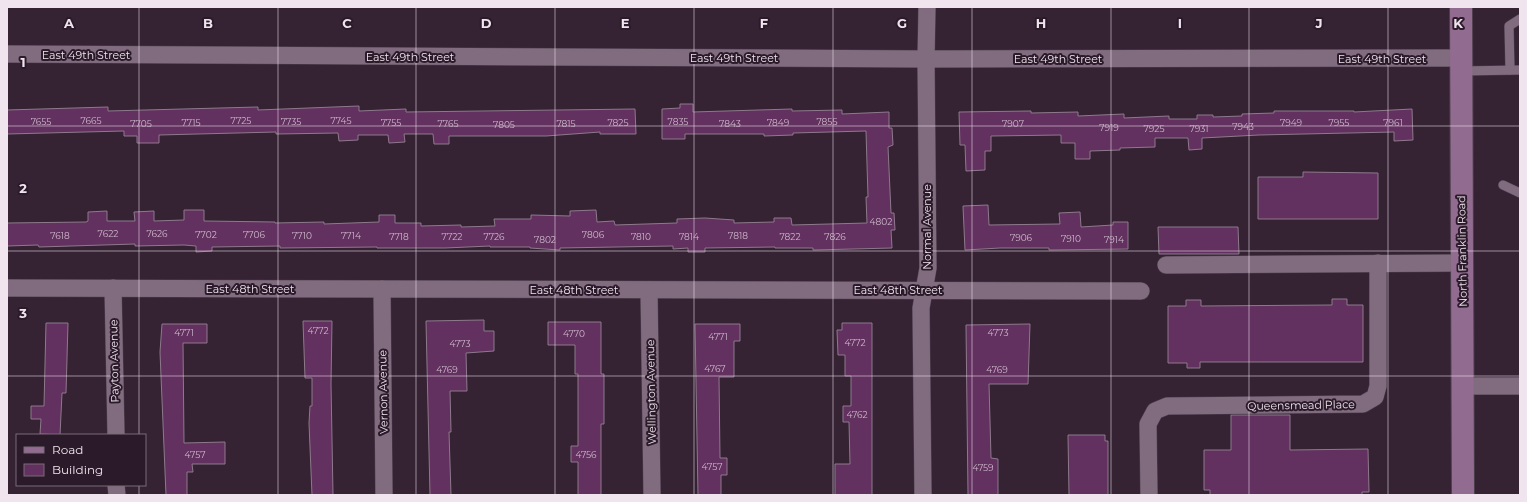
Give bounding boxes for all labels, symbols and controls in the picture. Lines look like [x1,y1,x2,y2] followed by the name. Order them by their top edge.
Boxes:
[63,15,75,31] text: A
[203,15,213,31] text: B
[342,15,352,31] text: C
[481,15,492,31] text: D
[621,15,630,31] text: E
[760,15,768,31] text: F
[897,15,907,31] text: G
[1036,15,1046,31] text: H
[1178,15,1182,31] text: I
[1314,15,1323,31] text: J
[1453,15,1463,31] text: K
[42,48,131,62] street label: East 49th Street
[366,50,455,64] street label: East 49th Street
[690,51,779,65] street label: East 49th Street
[1014,52,1103,66] street label: East 49th Street
[1338,52,1427,66] street label: East 49th Street
[20,54,26,70] text: 1
[80,115,102,126] house number: 7665
[231,115,251,126] house number: 7725
[330,115,352,126] house number: 7745
[31,116,51,127] house number: 7655
[281,116,301,127] house number: 7735
[668,116,688,127] house number: 7835
[816,116,838,127] house number: 7855
[181,117,201,128] house number: 7715
[381,117,401,128] house number: 7755
[607,117,629,128] house number: 7825
[767,117,790,128] house number: 7849
[1280,117,1303,128] house number: 7949
[1329,117,1349,128] house number: 7955
[1383,117,1403,128] house number: 7961
[130,118,152,129] house number: 7705
[438,118,459,129] house number: 7765
[556,118,576,129] house number: 7815
[719,118,741,129] house number: 7843
[1002,118,1024,129] house number: 7907
[493,119,515,130] house number: 7805
[1232,121,1254,132] house number: 7943
[1099,122,1119,133] house number: 7919
[1144,123,1165,134] house number: 7925
[1189,123,1209,134] house number: 7931
[19,180,27,196] text: 2
[920,184,934,270] street label: Normal Avenue
[1454,195,1470,307] street label: North Franklin Road
[870,216,892,227] house number: 4802
[98,228,118,239] house number: 7622
[146,228,168,239] house number: 7626
[195,229,217,240] house number: 7702
[243,229,265,240] house number: 7706
[582,229,605,240] house number: 7806
[50,230,70,241] house number: 7618
[292,230,312,241] house number: 7710
[341,230,361,241] house number: 7714
[728,230,748,241] house number: 7818
[389,231,409,242] house number: 7718
[442,231,462,242] house number: 7722
[483,231,505,242] house number: 7726
[631,231,651,242] house number: 7810
[679,231,699,242] house number: 7814
[779,231,801,242] house number: 7822
[824,231,846,242] house number: 7826
[1010,232,1033,243] house number: 7906
[1061,233,1081,244] house number: 7910
[534,234,556,245] house number: 7802
[1104,234,1124,245] house number: 7914
[206,282,295,296] street label: East 48th Street
[530,283,619,297] street label: East 48th Street
[854,283,943,297] street label: East 48th Street
[18,305,27,321] text: 3
[106,319,122,403] street label: Payton Avenue
[307,325,329,336] house number: 4772
[174,327,194,338] house number: 4771
[987,327,1009,338] house number: 4773
[563,328,585,339] house number: 4770
[708,331,728,342] house number: 4771
[844,337,866,348] house number: 4772
[449,338,471,349] house number: 4773
[643,339,659,445] street label: Wellington Avenue
[375,349,391,434] street label: Vernon Avenue
[704,363,726,374] house number: 4767
[436,364,458,375] house number: 4769
[986,364,1008,375] house number: 4769
[1247,397,1355,413] street label: Queensmead Place
[846,409,868,420] house number: 4762
[16,434,146,486] legend
[52,442,83,457] text: Road
[185,449,205,460] house number: 4757
[575,449,597,460] house number: 4756
[702,461,722,472] house number: 4757
[52,462,103,477] text: Building
[972,462,994,473] house number: 4759

